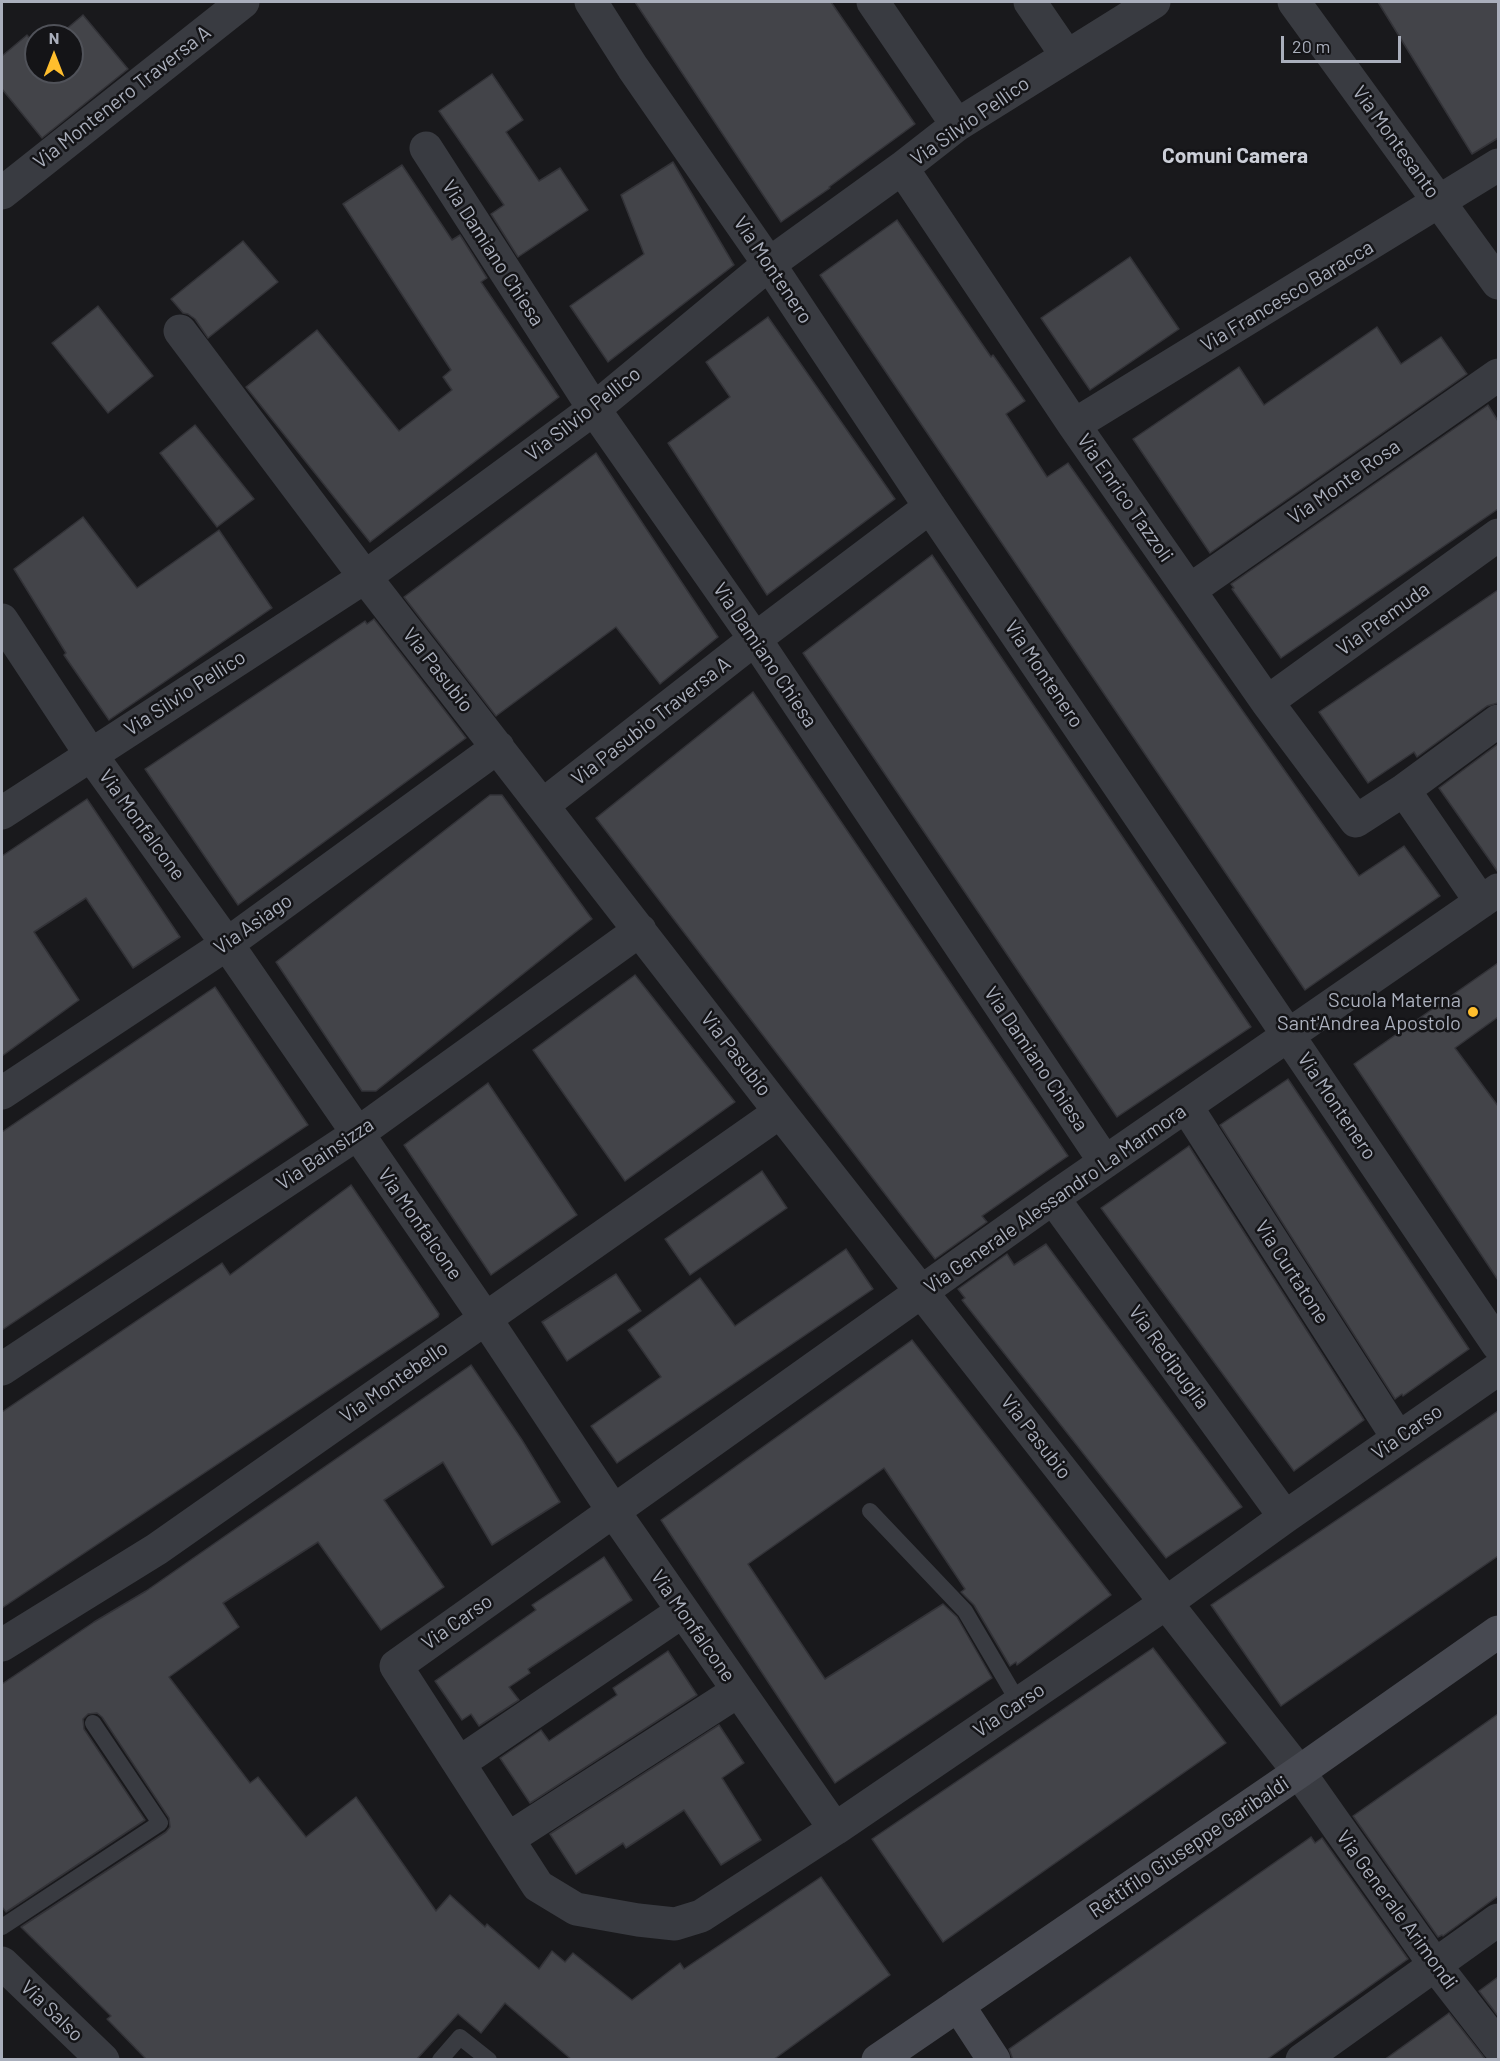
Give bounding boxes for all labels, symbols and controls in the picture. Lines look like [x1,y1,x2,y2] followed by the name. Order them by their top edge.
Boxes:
[28,20,216,174] street label: Via Montenero Traversa A
[24,24,84,84] north arrow
[1284,24,1404,62] scale bar
[49,28,59,47] text: N
[1292,35,1330,57] text: 20 m
[906,71,1034,171] street label: Via Silvio Pellico
[1347,81,1445,203] street label: Via Montesanto
[1162,143,1308,169] district label: Comuni Camera
[437,175,549,331] street label: Via Damiano Chiesa
[728,212,818,328] street label: Via Montenero
[1196,235,1378,357] street label: Via Francesco Baracca
[521,362,645,466] street label: Via Silvio Pellico
[1072,429,1178,567] street label: Via Enrico Tazzoli
[1283,434,1405,530] street label: Via Monte Rosa
[1332,577,1434,661] street label: Via Premuda
[708,578,822,732] street label: Via Damiano Chiesa
[999,616,1089,732] street label: Via Montenero
[398,623,478,717] street label: Via Pasubio
[120,645,250,741] street label: Via Silvio Pellico
[567,652,735,790] street label: Via Pasubio Traversa A
[94,765,190,885] street label: Via Monfalcone
[209,888,297,960] street label: Via Asiago
[979,982,1093,1136] street label: Via Damiano Chiesa
[1277,988,1461,1035] place label: Scuola Materna Sant'Andrea Apostolo
[1466,1005,1480,1019] marker: Scuola Materna Sant'Andrea Apostolo
[696,1007,776,1101] street label: Via Pasubio
[1292,1048,1382,1164] street label: Via Montenero
[919,1099,1191,1299] street label: Via Generale Alessandro La Marmora
[272,1113,378,1195] street label: Via Bainsizza
[373,1163,467,1285] street label: Via Monfalcone
[1250,1216,1334,1328] street label: Via Curtatone
[1123,1300,1215,1414] street label: Via Redipuglia
[335,1336,453,1428] street label: Via Montebello
[996,1390,1076,1484] street label: Via Pasubio
[1367,1399,1447,1465] street label: Via Carso
[646,1565,740,1687] street label: Via Monfalcone
[417,1589,497,1655] street label: Via Carso
[969,1677,1049,1743] street label: Via Carso
[1085,1771,1293,1923] street label: Rettifilo Giuseppe Garibaldi
[1331,1826,1463,1994] street label: Via Generale Arimondi
[16,1975,88,2047] street label: Via Salso

